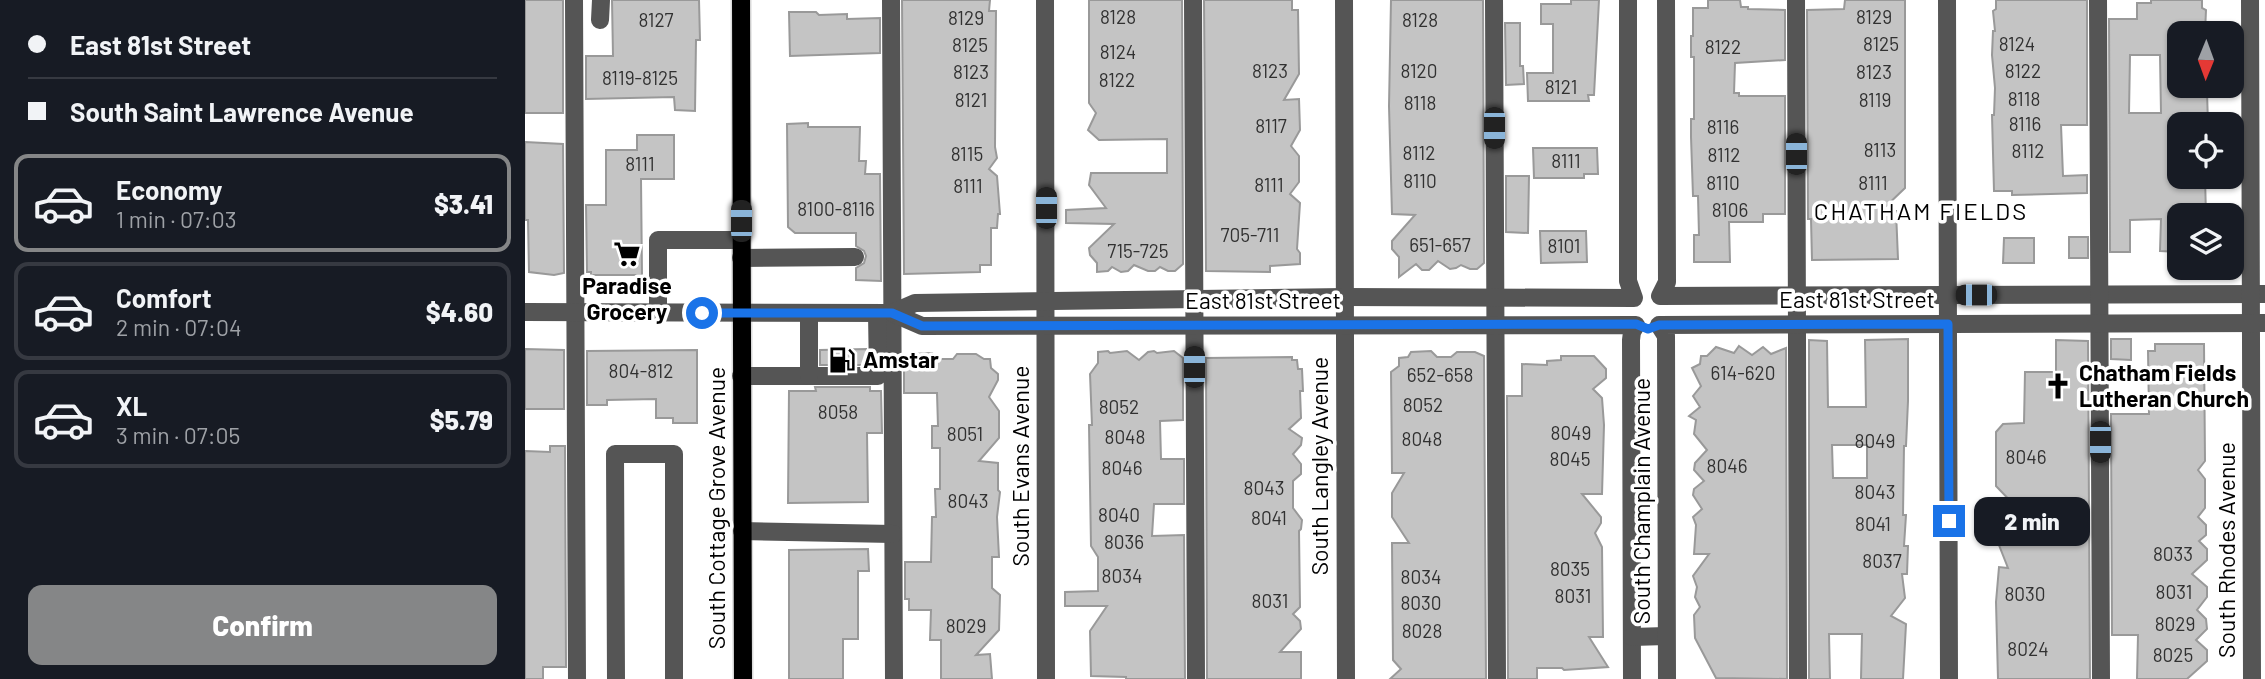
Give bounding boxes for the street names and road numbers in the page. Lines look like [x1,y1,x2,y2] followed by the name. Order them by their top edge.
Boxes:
[1779,285,1935,313] street label: East 81st Street
[1185,286,1341,314] street label: East 81st Street
[1305,357,1333,575] street label: South Langley Avenue
[1006,365,1034,567] street label: South Evans Avenue
[702,367,730,649] street label: South Cottage Grove Avenue
[1627,378,1655,624] street label: South Champlain Avenue
[2212,442,2240,658] street label: South Rhodes Avenue

